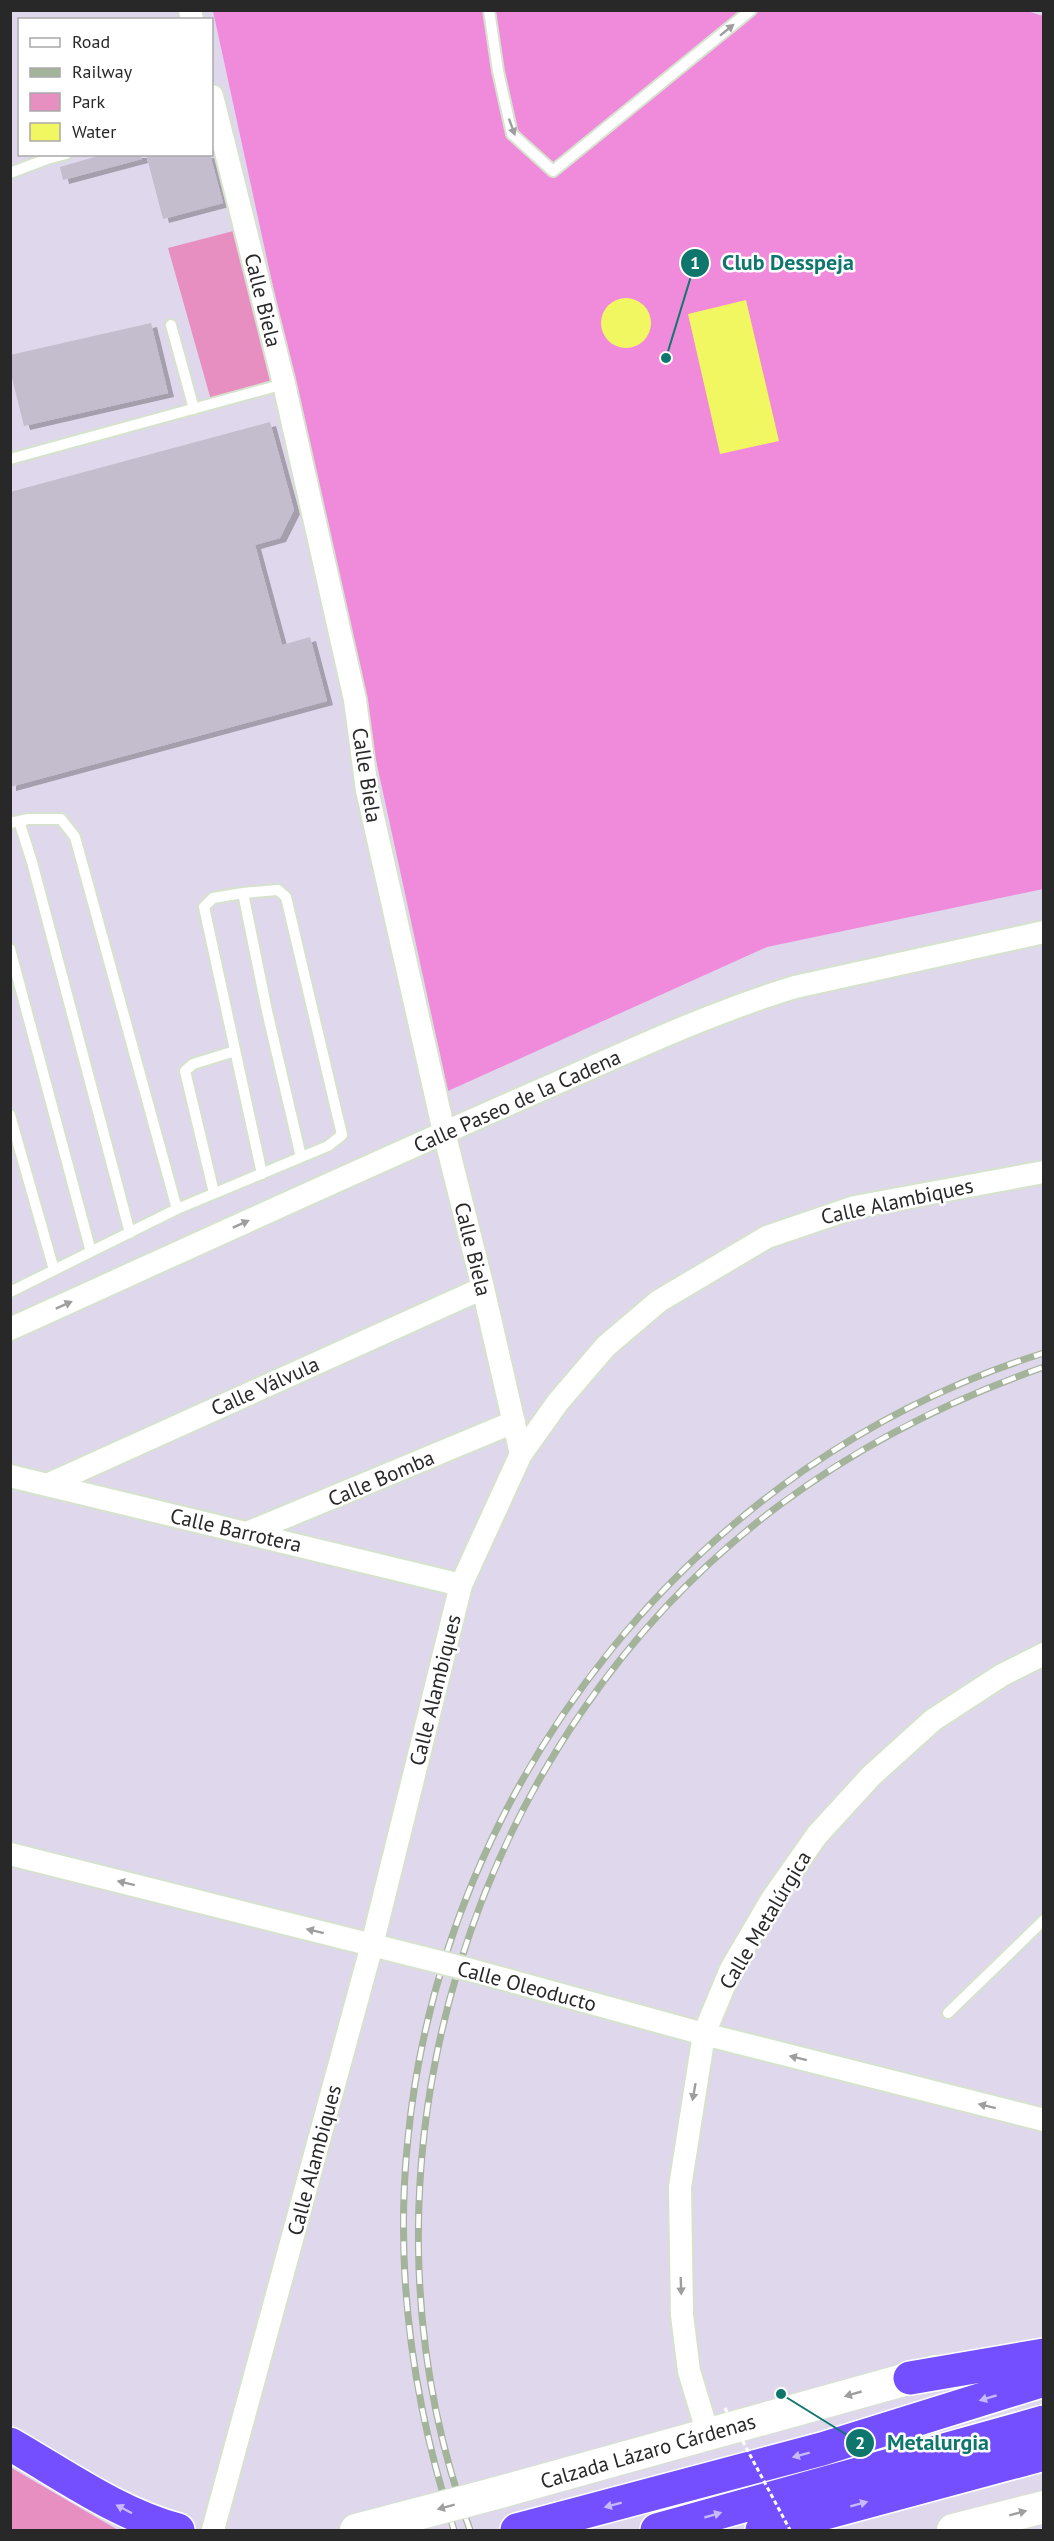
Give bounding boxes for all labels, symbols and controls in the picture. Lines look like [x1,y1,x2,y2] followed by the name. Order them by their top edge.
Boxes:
[18,18,213,156] legend
[719,23,735,36] one-way arrow
[72,30,110,53] text: Road
[72,60,133,83] text: Railway
[72,90,105,113] text: Park
[507,119,517,137] one-way arrow
[72,120,116,143] text: Water
[680,243,866,283] callout: Club Desspeja
[722,248,854,276] text: Club Desspeja
[238,250,288,350] street label: Calle Biela
[690,251,700,274] text: 1
[346,726,388,824] street label: Calle Biela
[409,1043,625,1159] street label: Calle Paseo de la Cadena
[818,1172,976,1230] street label: Calle Alambiques
[448,1199,498,1299] street label: Calle Biela
[233,1220,250,1229] one-way arrow
[55,1300,73,1310] one-way arrow
[207,1350,323,1422] street label: Calle Válvula
[324,1444,438,1512] street label: Calle Bomba
[168,1502,304,1558] street label: Calle Barrotera
[403,1612,467,1768] street label: Calle Alambiques
[713,1846,817,1994] street label: Calle Metalúrgica
[117,1878,136,1888] one-way arrow
[306,1926,324,1935] one-way arrow
[454,1954,600,2018] street label: Calle Oleoducto
[789,2053,807,2063] one-way arrow
[281,2082,347,2238] street label: Calle Alambiques
[689,2083,698,2102] one-way arrow
[978,2101,996,2111] one-way arrow
[676,2277,685,2296] one-way arrow
[844,2390,862,2399] one-way arrow
[979,2394,997,2403] one-way arrow
[537,2407,759,2495] street label: Calzada Lázaro Cárdenas
[845,2423,1001,2463] callout: Metalurgia
[887,2428,989,2456] text: Metalurgia
[855,2431,865,2454] text: 2
[792,2451,810,2460] one-way arrow
[850,2499,868,2508] one-way arrow
[604,2501,622,2510] one-way arrow
[436,2502,455,2512] one-way arrow
[115,2504,132,2514] one-way arrow
[1009,2508,1028,2518] one-way arrow
[704,2509,722,2519] one-way arrow

